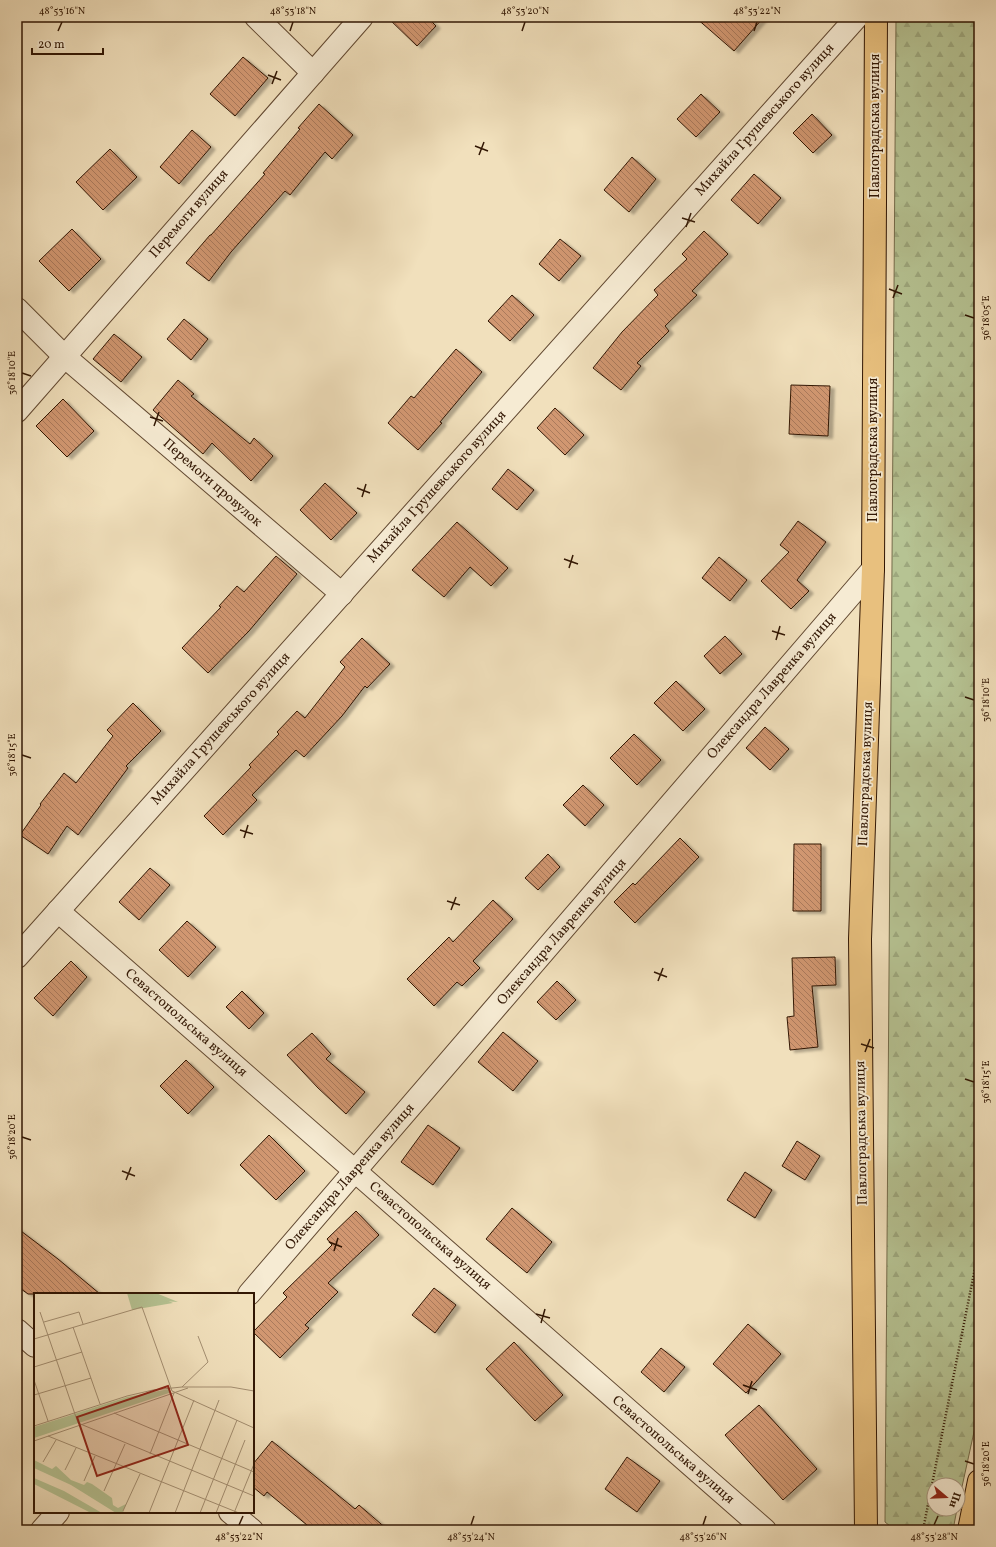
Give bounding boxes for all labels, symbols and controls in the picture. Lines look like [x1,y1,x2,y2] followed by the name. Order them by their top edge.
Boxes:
[39,4,86,18] text: 48°53'16"N
[270,4,317,18] text: 48°53'18"N
[501,4,550,18] text: 48°53'20"N
[733,4,781,18] text: 48°53'22"N
[32,30,103,56] scale bar
[38,37,65,53] text: 20 m
[691,39,839,201] street label: Михайла Грушевського вулиця
[866,54,885,198] street label: Павлоградська вулиця
[145,166,233,262] street label: Перемоги вулиця
[979,296,993,340] text: 36°18'05"E
[5,351,19,395] text: 36°18'10"E
[864,378,883,522] street label: Павлоградська вулиця
[363,406,511,568] street label: Михайла Грушевського вулиця
[158,434,266,532] street label: Перемоги провулок
[703,608,841,764] street label: Олександра Лавренка вулиця
[147,648,295,810] street label: Михайла Грушевського вулиця
[979,678,993,722] text: 36°18'10"E
[854,701,878,847] street label: Павлоградська вулиця
[5,734,19,777] text: 36°18'15"E
[493,854,631,1010] street label: Олександра Лавренка вулиця
[121,964,251,1082] street label: Севастопольська вулиця
[851,1060,873,1206] street label: Павлоградська вулиця
[979,1061,993,1104] text: 36°18'15"E
[281,1099,419,1255] street label: Олександра Лавренка вулиця
[5,1114,19,1160] text: 36°18'20"E
[365,1177,495,1295] street label: Севастопольська вулиця
[34,1293,254,1513] inset map
[608,1391,738,1509] street label: Севастопольська вулиця
[979,1441,993,1487] text: 36°18'20"E
[926,1477,966,1517] north arrow
[944,1490,964,1510] text: Пн
[215,1530,263,1544] text: 48°53'22"N
[447,1530,496,1544] text: 48°53'24"N
[679,1530,727,1544] text: 48°53'26"N
[910,1530,958,1544] text: 48°53'28"N

